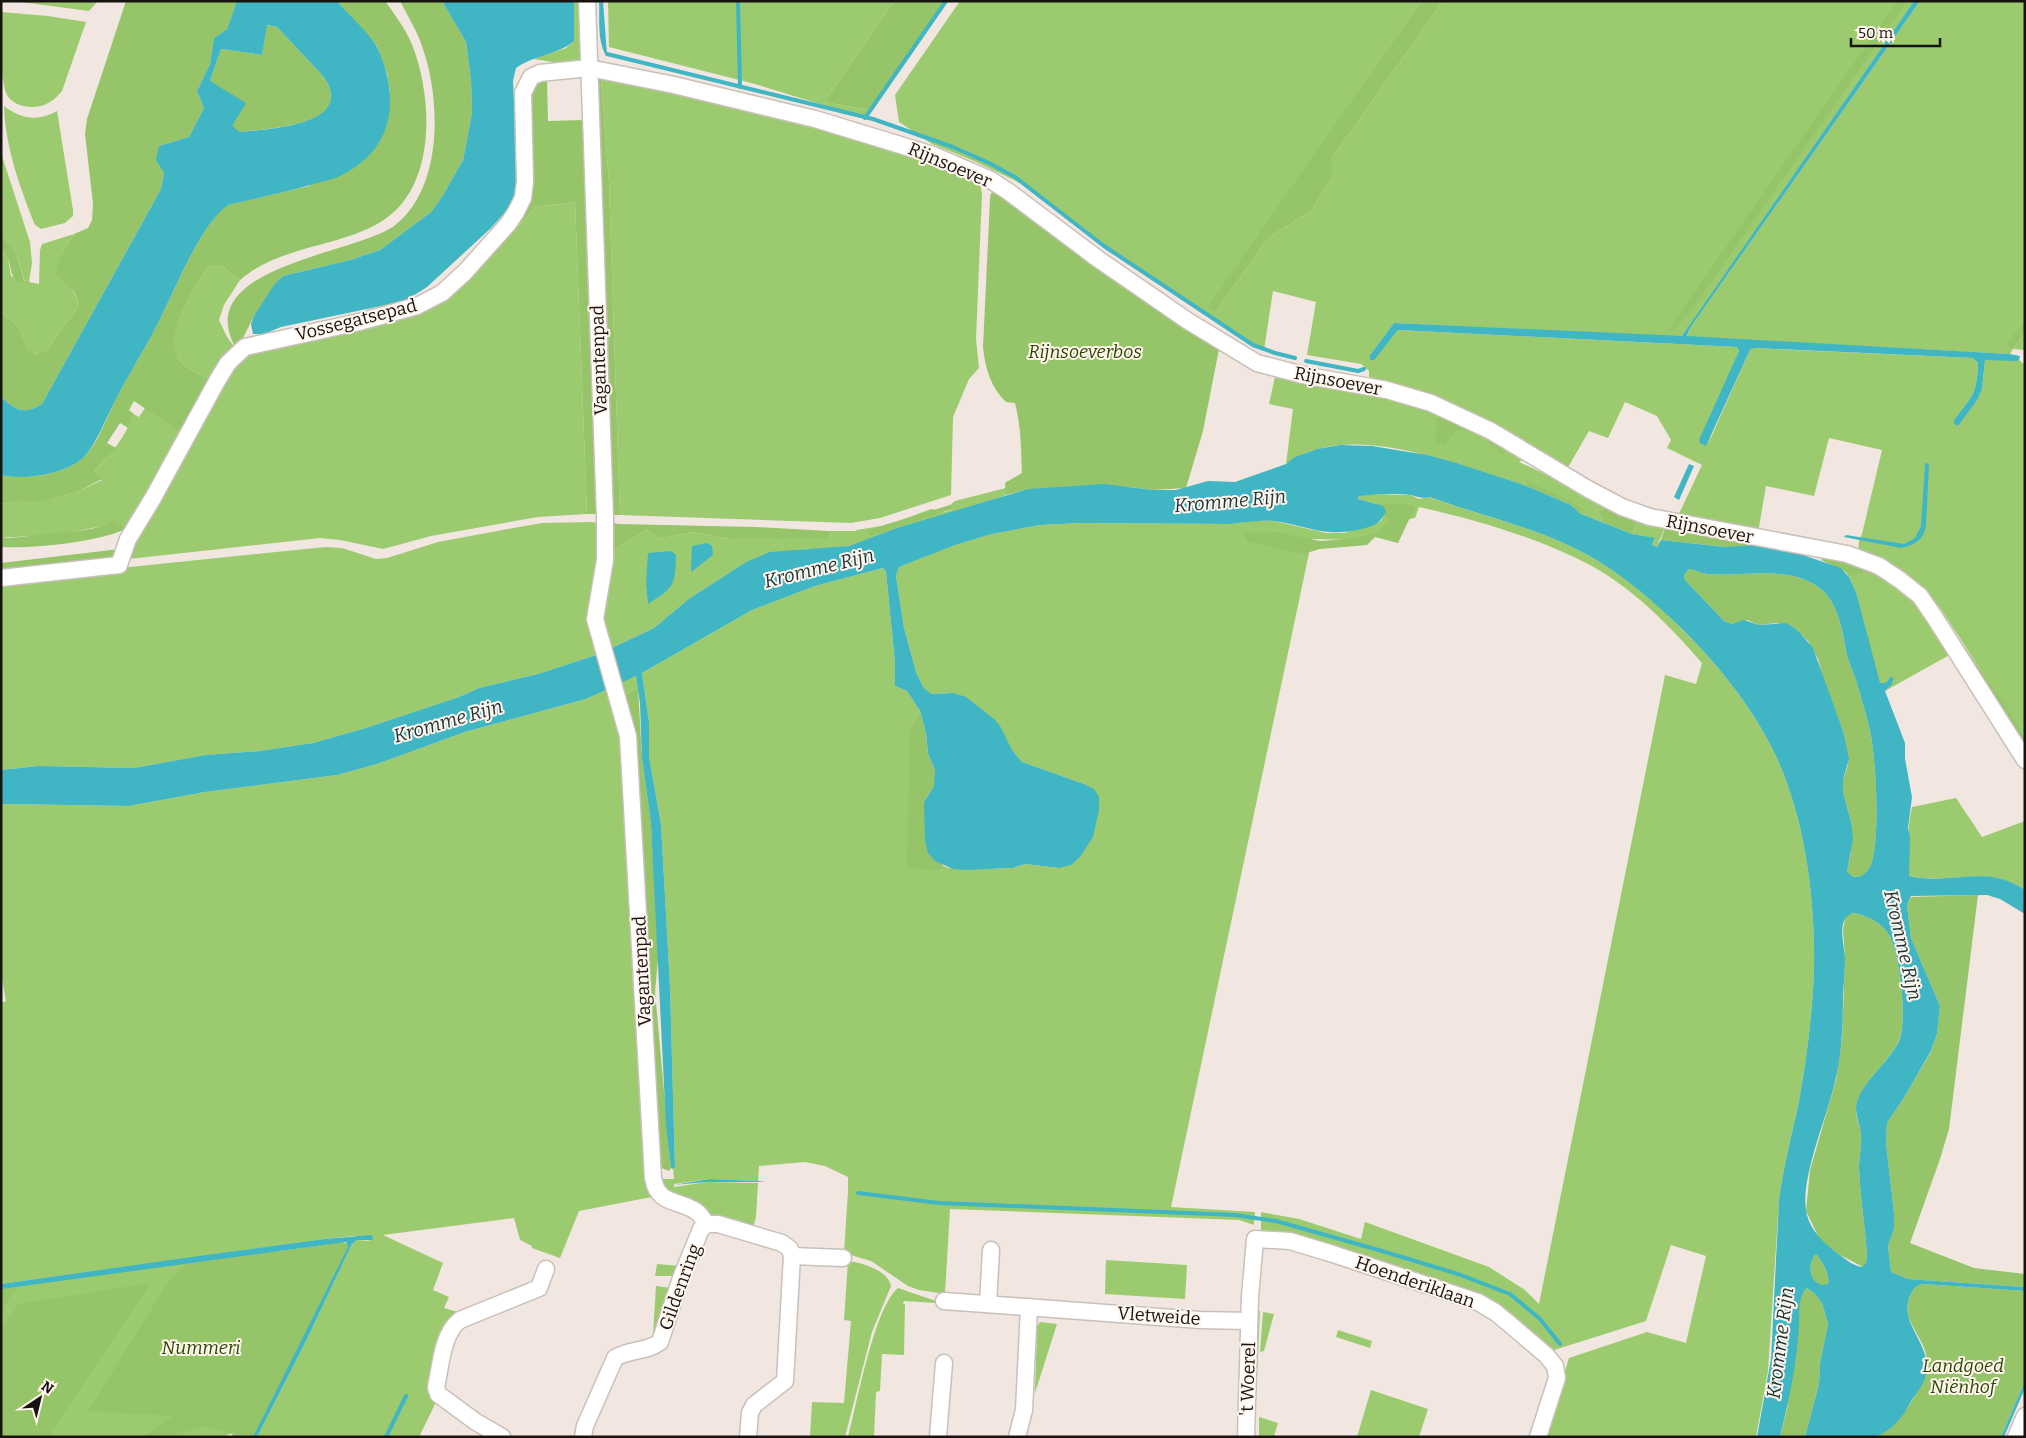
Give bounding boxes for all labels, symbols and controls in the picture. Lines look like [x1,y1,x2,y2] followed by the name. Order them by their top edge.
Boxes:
[1851,15,1940,47] scale bar
[1858,24,1894,42] text: 50 m
[905,138,995,192] street label: Rijnsoever
[293,294,419,346] street label: Vossegatsepad
[586,304,612,416] street label: Vagantenpad
[1028,341,1142,363] park label: Rijnsoeverbos
[1292,362,1384,400] street label: Rijnsoever
[1173,485,1287,517] water label: Kromme Rijn
[1664,510,1756,548] street label: Rijnsoever
[762,543,876,593] water label: Kromme Rijn
[391,694,505,748] water label: Kromme Rijn
[1879,888,1927,1002] water label: Kromme Rijn
[628,915,656,1027] street label: Vagantenpad
[654,1241,706,1333] street label: Gildenring
[1352,1251,1478,1313] street label: Hoenderiklaan
[1762,1286,1798,1400] water label: Kromme Rijn
[1117,1302,1201,1330] street label: Vletweide
[162,1337,240,1359] park label: Nummeri
[1236,1342,1260,1416] street label: 't Woerel
[1922,1355,2004,1398] park label: Landgoed Niënhof
[15,1373,65,1423] north arrow
[38,1378,57,1398] text: N

